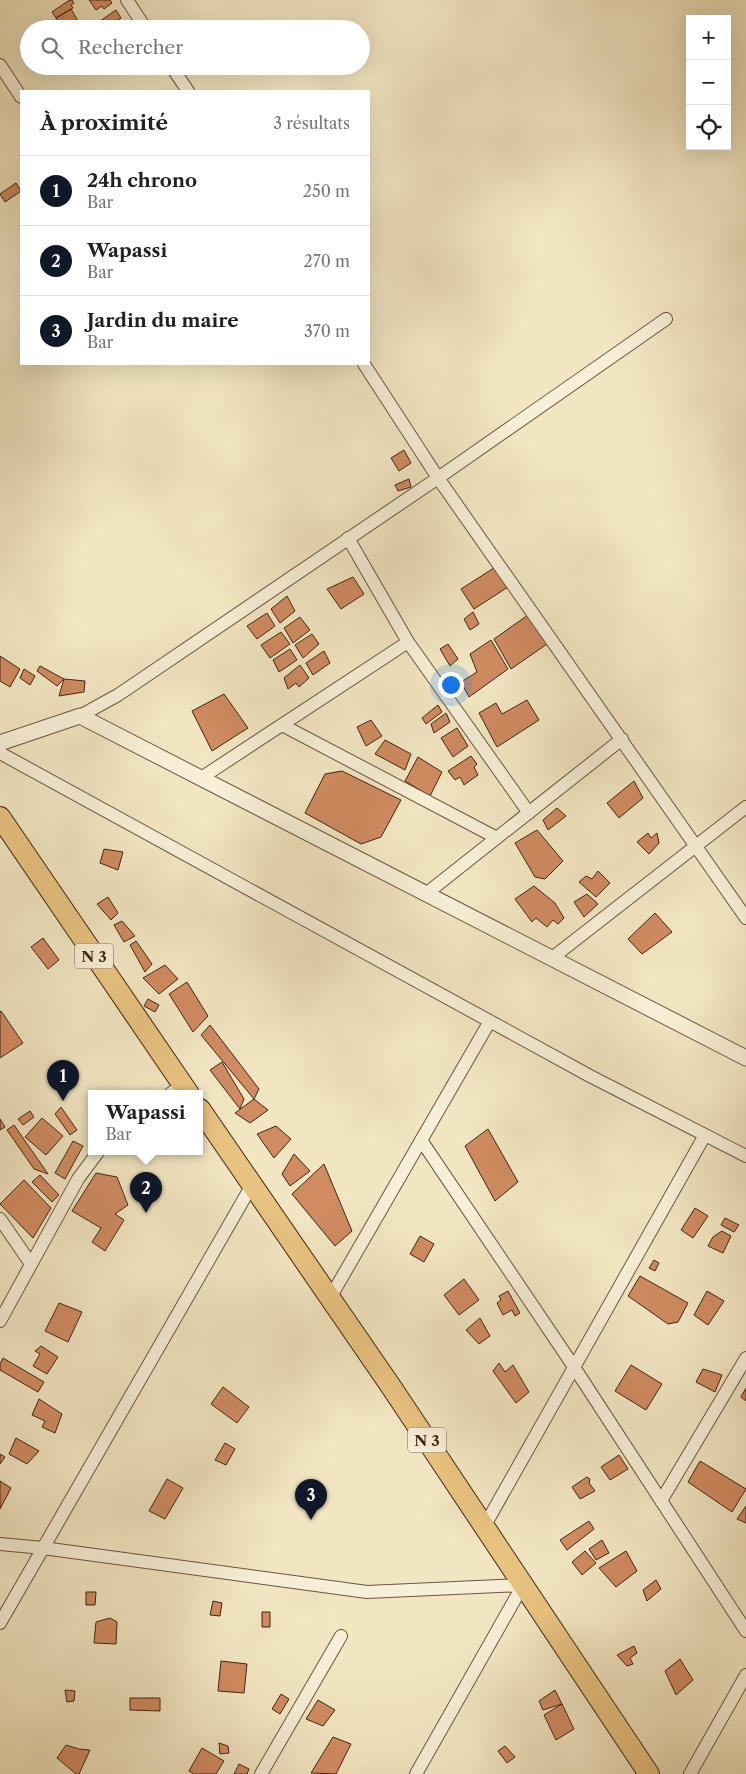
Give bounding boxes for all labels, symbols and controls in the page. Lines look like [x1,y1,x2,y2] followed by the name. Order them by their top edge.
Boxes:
[686,15,731,150] map controls
[686,15,731,60] button: +
[20,20,370,75] search box
[38,34,66,62] icon: search
[78,36,183,59] text: Rechercher
[686,60,731,105] button: −
[686,105,731,150] button: locate
[40,110,168,135] text: À proximité
[273,113,350,133] text: 3 résultats
[87,169,197,192] text: 24h chrono
[52,181,60,201] text: 1
[303,181,350,201] text: 250 m
[87,192,113,212] text: Bar
[87,239,167,262] text: Wapassi
[51,251,61,271] text: 2
[304,251,350,271] text: 270 m
[87,262,113,282] text: Bar
[87,309,239,332] text: Jardin du maire
[51,321,61,341] text: 3
[304,321,350,341] text: 370 m
[87,332,113,352] text: Bar
[438,672,464,698] your location
[75,944,113,968] road number: N 3
[47,1060,79,1101] pin: 1
[88,1090,203,1155] popup
[105,1101,186,1124] text: Wapassi
[105,1124,132,1144] text: Bar
[130,1172,162,1213] pin: 2
[408,1428,446,1452] road number: N 3
[295,1479,327,1520] pin: 3

